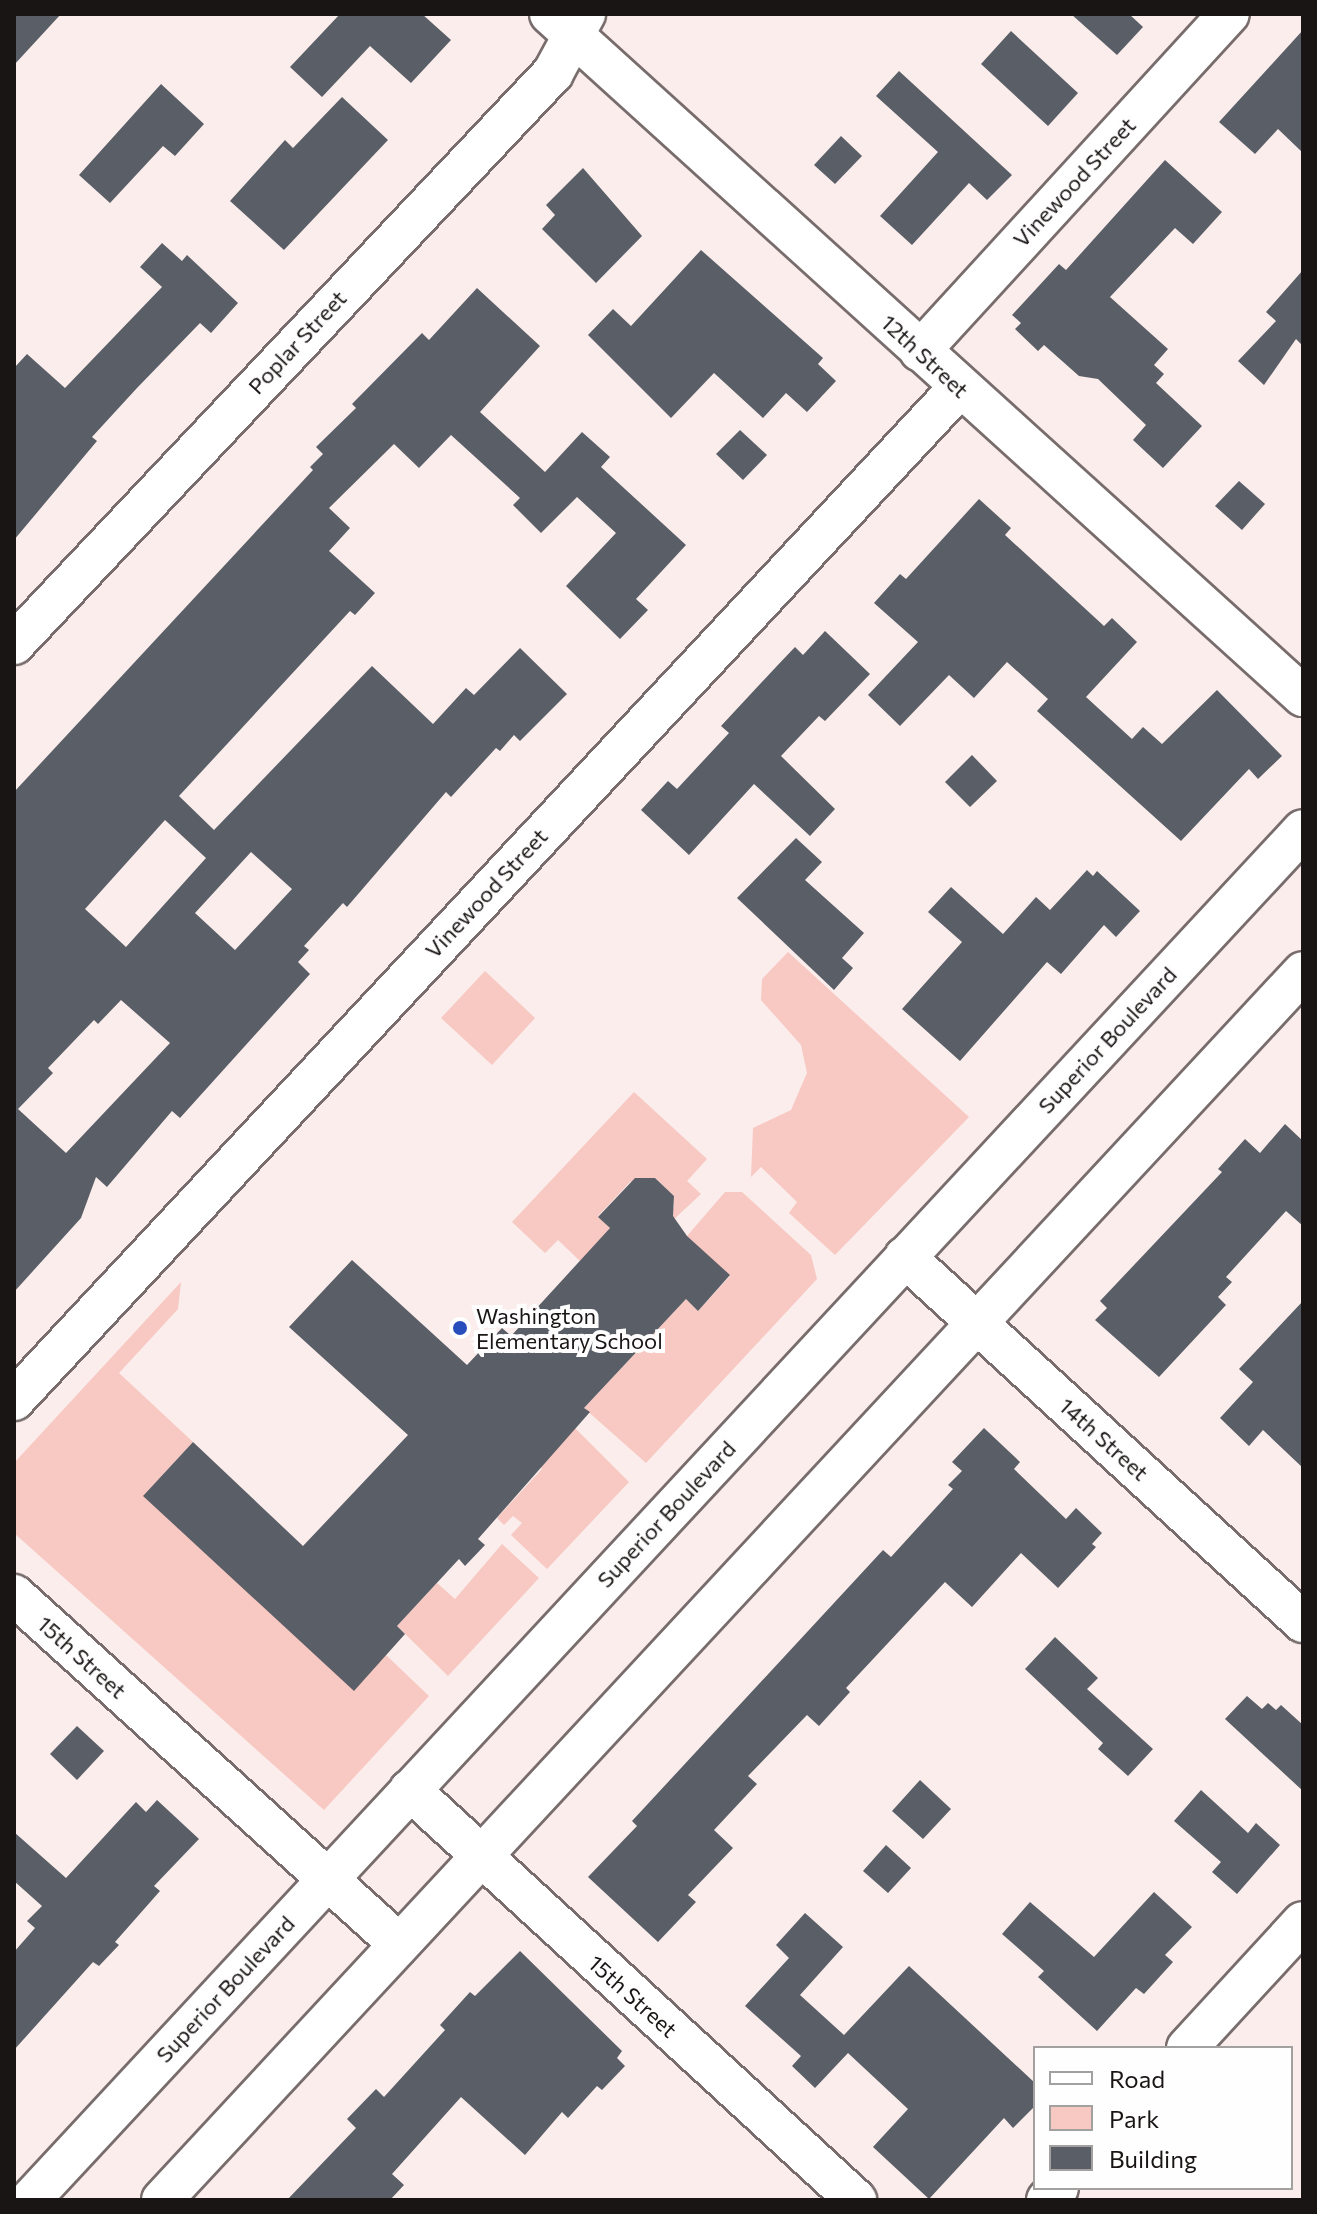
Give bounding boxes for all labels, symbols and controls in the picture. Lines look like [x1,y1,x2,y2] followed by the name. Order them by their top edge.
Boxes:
[1007,112,1141,252] street label: Vinewood Street
[242,285,352,399] street label: Poplar Street
[876,309,974,403] street label: 12th Street
[419,823,553,963] street label: Vinewood Street
[1032,961,1182,1119] street label: Superior Boulevard
[476,1302,663,1354] place label: Washington Elementary School
[451,1319,469,1337] marker: Washington Elementary School
[1054,1392,1154,1486] street label: 14th Street
[591,1435,741,1593] street label: Superior Boulevard
[32,1610,132,1704] street label: 15th Street
[150,1910,300,2068] street label: Superior Boulevard
[583,1949,683,2043] street label: 15th Street
[1033,2046,1293,2190] legend
[1109,2064,1165,2093] text: Road
[1109,2104,1159,2133] text: Park
[1109,2144,1197,2173] text: Building

